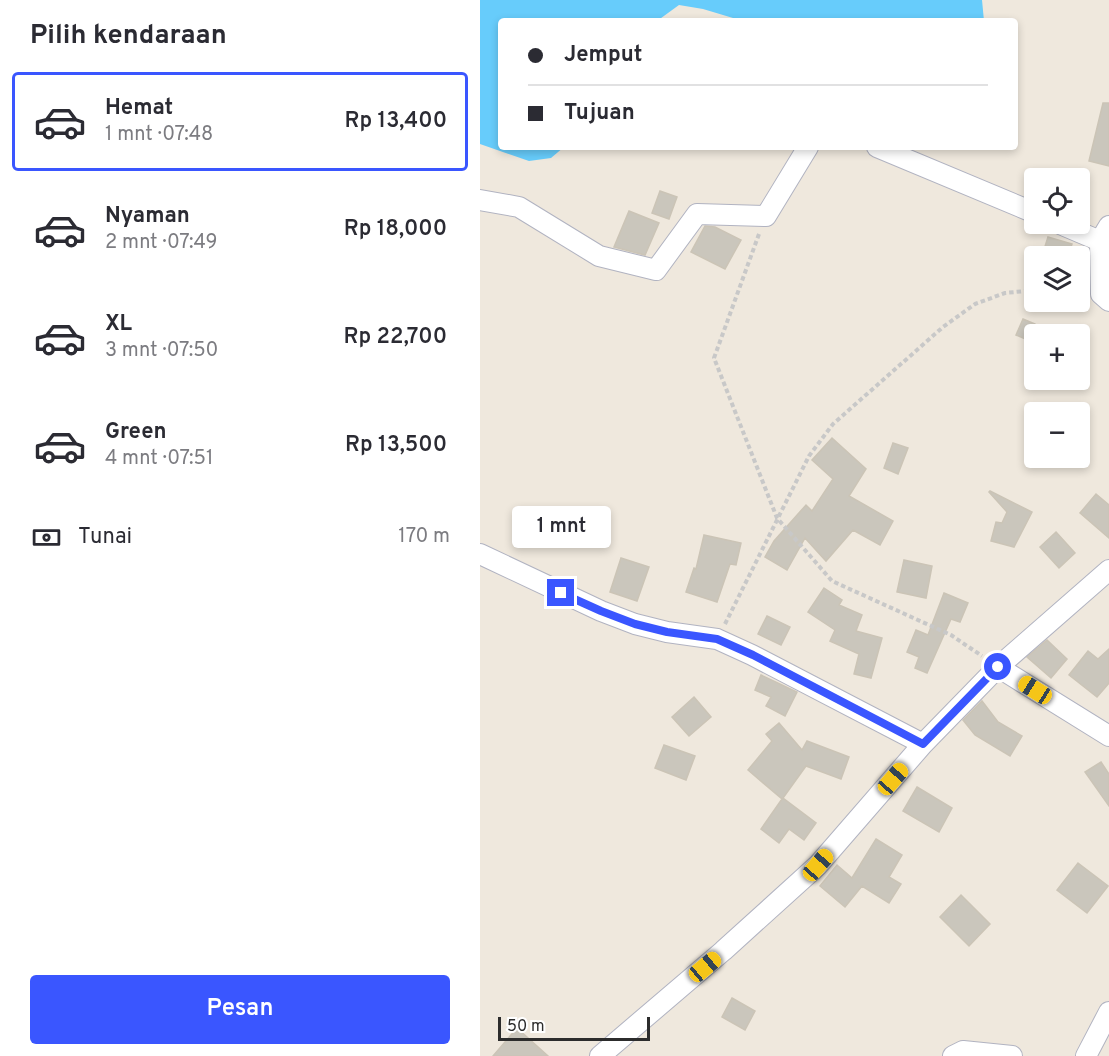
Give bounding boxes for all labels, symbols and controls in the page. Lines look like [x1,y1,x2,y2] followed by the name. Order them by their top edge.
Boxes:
[30,19,227,53] text: Pilih kendaraan
[564,42,642,69] text: Jemput
[33,95,87,149] icon: car
[105,95,173,122] text: Hemat
[564,100,635,127] text: Tujuan
[345,108,447,135] text: Rp 13,400
[105,122,213,148] text: 1 mnt · 07:48
[1024,168,1090,468] map controls
[1024,168,1090,234] button: locate
[33,203,87,257] icon: car
[105,203,190,230] text: Nyaman
[344,216,447,243] text: Rp 18,000
[105,230,218,256] text: 2 mnt · 07:49
[1024,246,1090,312] button: layers
[33,311,87,365] icon: car
[105,311,132,338] text: XL
[344,324,447,351] text: Rp 22,700
[1024,324,1090,390] button: +
[105,338,218,364] text: 3 mnt · 07:50
[1024,402,1090,468] button: −
[33,419,87,473] icon: car
[105,419,167,446] text: Green
[345,432,447,459] text: Rp 13,500
[105,446,214,472] text: 4 mnt · 07:51
[512,506,610,548] callout: 1 mnt
[537,514,586,540] text: 1 mnt
[30,521,63,554] icon: cash
[78,524,132,551] text: Tunai
[398,524,450,550] text: 170 m
[547,579,574,606] route end
[984,653,1011,680] route start
[1015,673,1055,707] car
[874,760,912,798] car
[799,846,837,884] car
[685,949,725,985] car
[30,975,450,1044] button: Pesan
[498,1014,650,1042] scale bar
[507,1017,545,1037] text: 50 m

